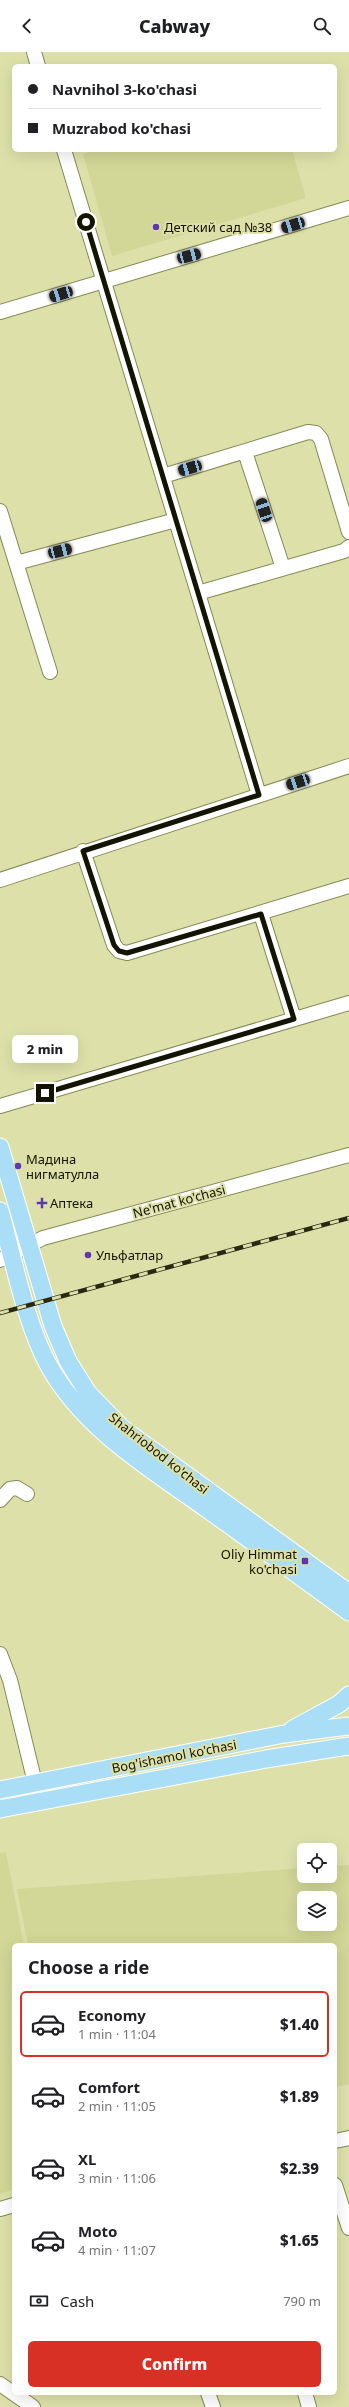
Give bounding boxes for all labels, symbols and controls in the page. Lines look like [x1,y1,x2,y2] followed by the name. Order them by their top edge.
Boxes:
[139,14,210,38] text: Cabway
[16,15,38,37] icon: back
[311,15,333,37] icon: search
[52,79,197,99] text: Navnihol 3-ko'chasi
[52,118,191,138] text: Muzrabod ko'chasi
[77,213,95,231] route start
[280,216,306,234] car
[164,218,272,236] place label: Детский сад №38
[151,222,161,232] marker: Детский сад №38
[176,247,202,265] car
[48,285,74,303] car
[177,459,203,477] car
[255,497,273,523] car
[47,542,73,560] car
[285,773,311,791] car
[12,1035,78,1063] callout: 2 min
[27,1040,63,1058] text: 2 min
[36,1084,54,1102] route end
[26,1150,99,1183] place label: Мадина нигматулла
[13,1161,23,1171] marker: Мадина нигматулла
[131,1180,227,1222] street label: Ne'mat ko'chasi
[50,1194,93,1212] place label: Аптека
[37,1198,47,1208] marker: Аптека
[96,1246,163,1264] place label: Ульфатлар
[83,1250,93,1260] marker: Ульфатлар
[105,1408,213,1498] street label: Shahriobod ko'chasi
[221,1545,297,1578] place label: Oliy Himmat ko'chasi
[300,1556,310,1566] marker: Oliy Himmat ko'chasi
[110,1735,238,1777] street label: Bog'ishamol ko'chasi
[297,1843,337,1931] map controls
[297,1843,337,1883] button: locate
[297,1891,337,1931] button: layers
[28,1955,149,1979] text: Choose a ride
[78,2005,146,2025] text: Economy
[30,2006,66,2042] icon: car
[280,2014,319,2034] text: $1.40
[78,2025,156,2043] text: 1 min · 11:04
[78,2077,140,2097] text: Comfort
[30,2078,66,2114] icon: car
[280,2086,319,2106] text: $1.89
[78,2097,156,2115] text: 2 min · 11:05
[78,2149,96,2169] text: XL
[30,2150,66,2186] icon: car
[280,2158,319,2178] text: $2.39
[78,2169,156,2187] text: 3 min · 11:06
[78,2221,117,2241] text: Moto
[30,2222,66,2258] icon: car
[280,2230,319,2250] text: $1.65
[78,2241,156,2259] text: 4 min · 11:07
[28,2290,50,2312] icon: cash
[60,2291,94,2311] text: Cash
[283,2292,321,2310] text: 790 m
[28,2341,321,2387] button: Confirm

